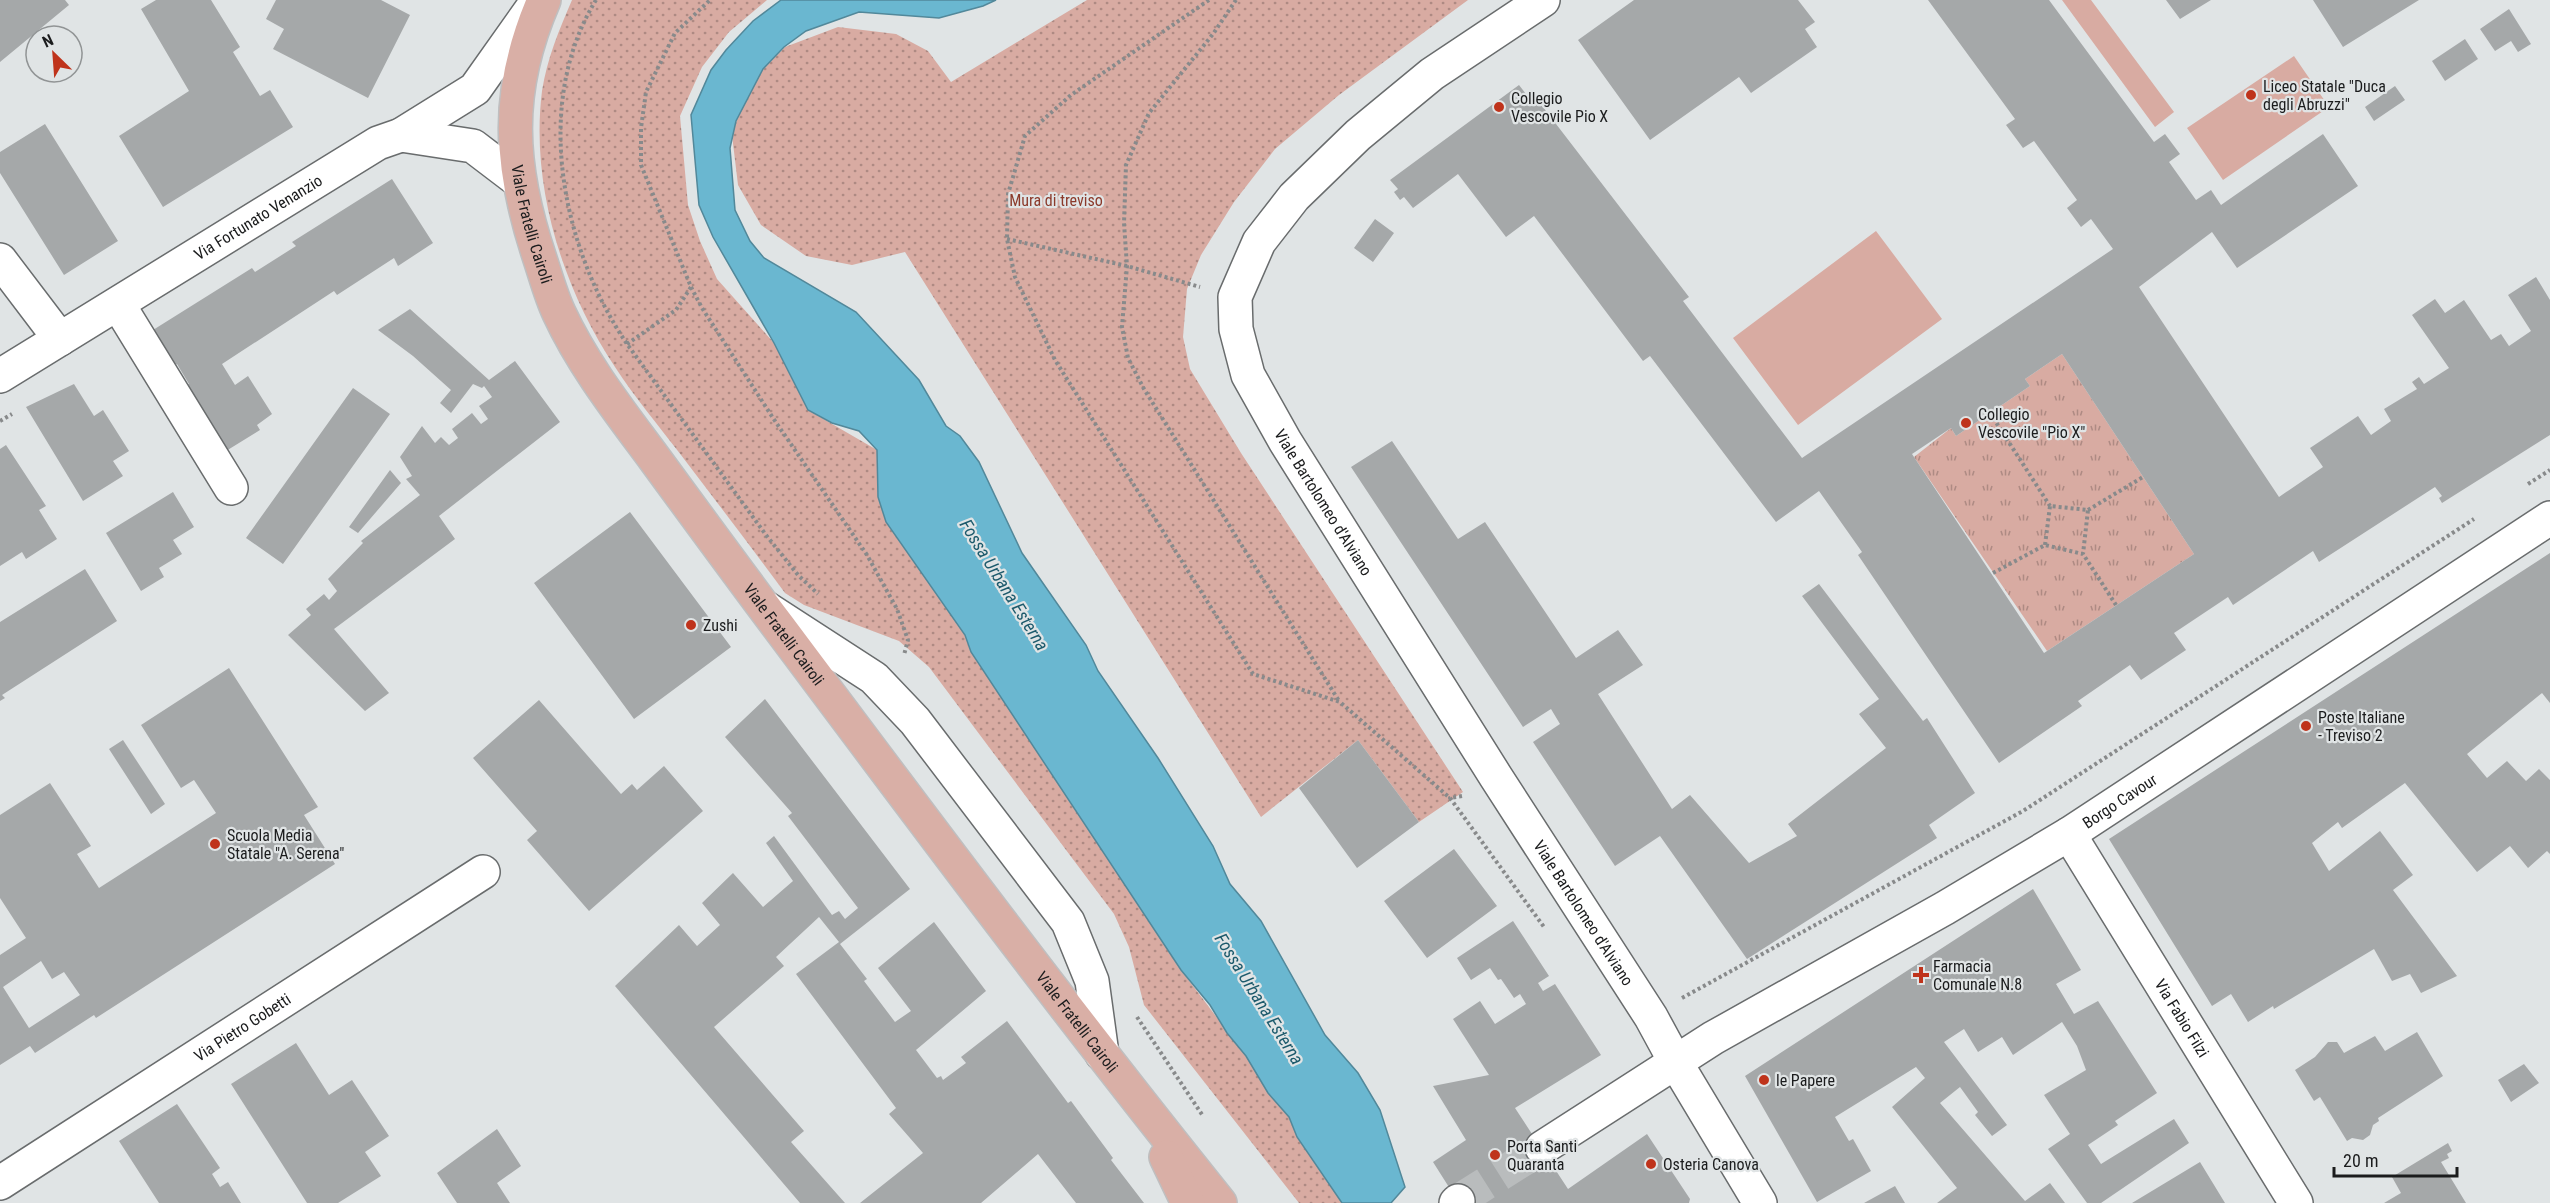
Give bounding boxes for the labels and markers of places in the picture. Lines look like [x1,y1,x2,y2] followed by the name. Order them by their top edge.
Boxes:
[2263,77,2386,114] place label: Liceo Statale "Duca degli Abruzzi"
[2244,88,2258,102] marker: Liceo Statale "Duca degli Abruzzi"
[1511,89,1608,126] place label: Collegio Vescovile Pio X
[1492,100,1506,114] marker: Collegio Vescovile Pio X
[1978,405,2085,442] place label: Collegio Vescovile "Pio X"
[1959,416,1973,430] marker: Collegio Vescovile "Pio X"
[703,616,738,635] place label: Zushi
[684,618,698,632] marker: Zushi
[2318,708,2405,745] place label: Poste Italiane - Treviso 2
[2299,719,2313,733] marker: Poste Italiane - Treviso 2
[227,826,344,863] place label: Scuola Media Statale "A. Serena"
[208,837,222,851] marker: Scuola Media Statale "A. Serena"
[1933,957,2022,994] place label: Farmacia Comunale N.8
[1914,968,1928,982] marker: Farmacia Comunale N.8
[1776,1071,1835,1090] place label: le Papere
[1757,1073,1771,1087] marker: le Papere
[1507,1137,1577,1174] place label: Porta Santi Quaranta
[1488,1148,1502,1162] marker: Porta Santi Quaranta
[1663,1155,1759,1174] place label: Osteria Canova
[1644,1157,1658,1171] marker: Osteria Canova

